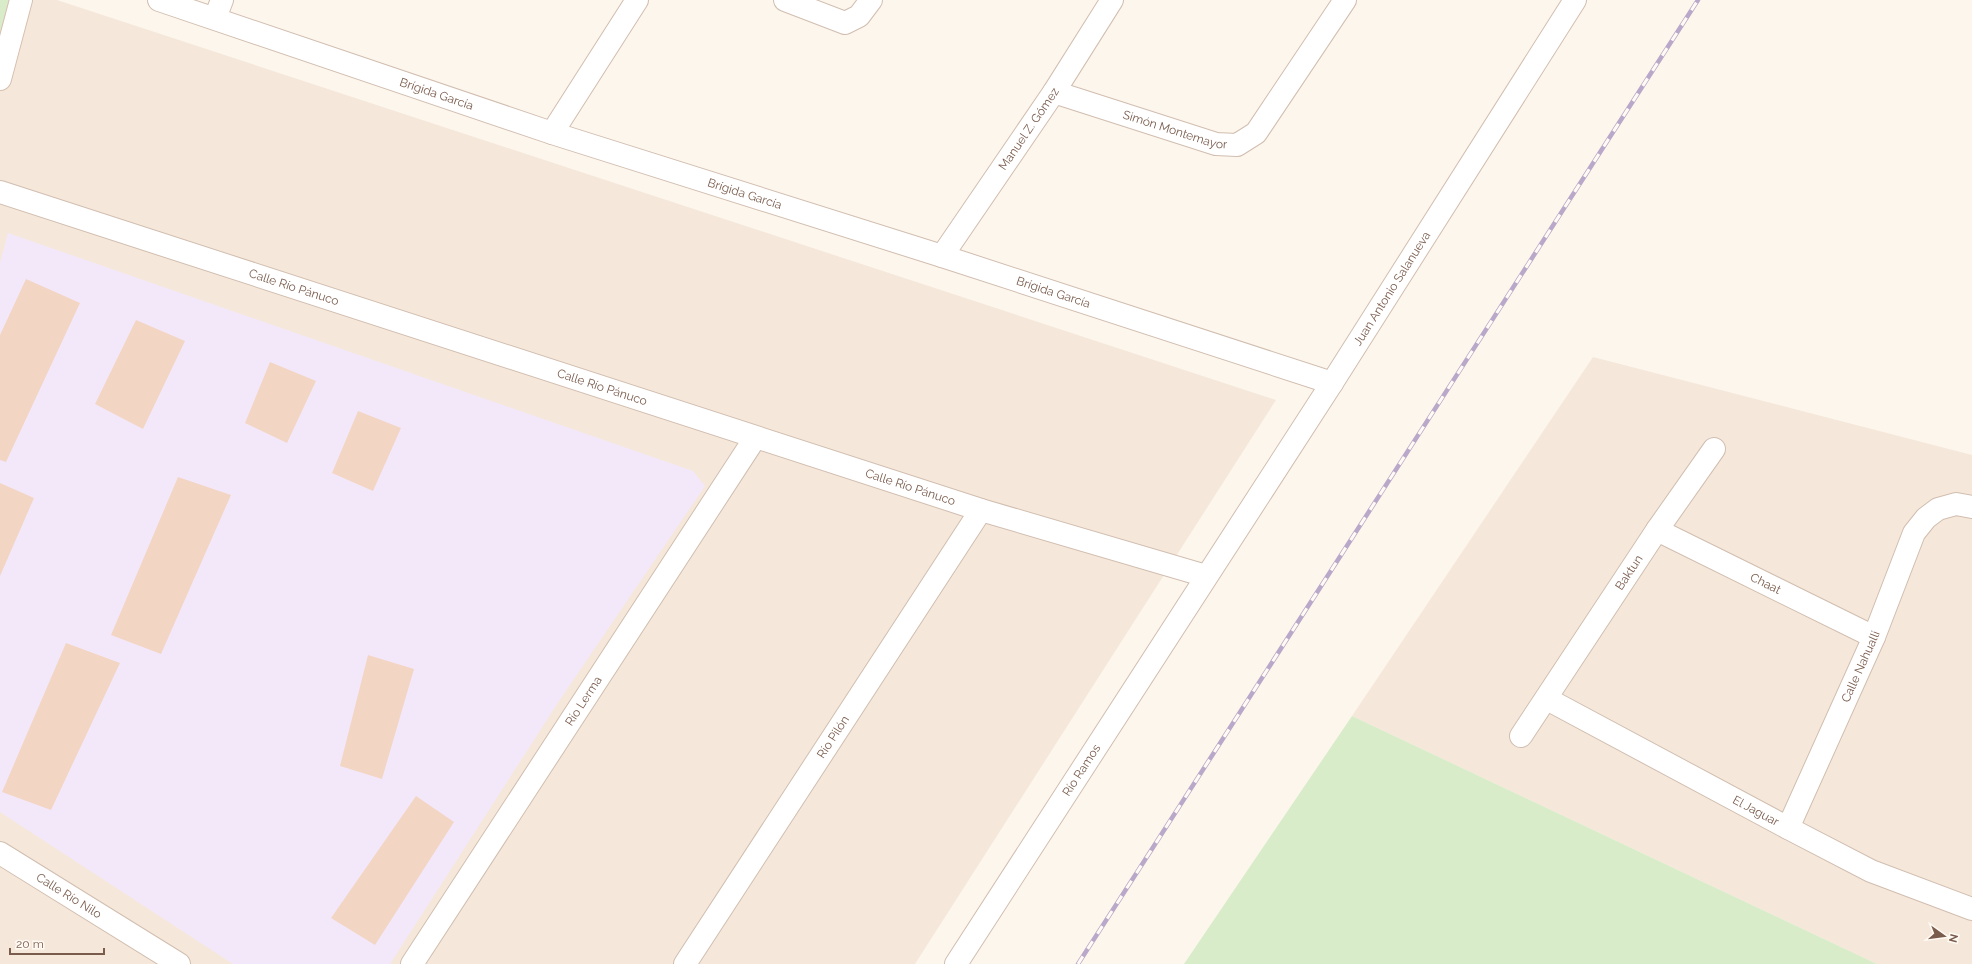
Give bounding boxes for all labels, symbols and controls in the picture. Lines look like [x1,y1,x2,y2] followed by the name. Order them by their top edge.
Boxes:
[398,75,475,113] street label: Brígida García
[996,85,1062,173] street label: Manuel Z. Gómez
[1121,108,1228,152] street label: Simón Montemayor
[706,176,784,212] street label: Brígida García
[1351,229,1433,348] street label: Juan Antonio Salanueva
[247,266,341,308] street label: Calle Río Pánuco
[1015,274,1092,311] street label: Brígida García
[555,366,649,408] street label: Calle Río Pánuco
[864,466,957,508] street label: Calle Río Pánuco
[1612,552,1646,593] street label: Baktun
[1748,570,1783,597] street label: Chaat
[1838,629,1883,705] street label: Calle Nahualli
[562,674,605,728] street label: Río Lerma
[814,713,852,761] street label: Río Pilón
[1060,741,1103,799] street label: Río Ramos
[1730,793,1782,829] street label: El Jaguar
[34,870,104,921] street label: Calle Río Nilo
[1924,916,1964,956] north arrow
[10,930,104,956] scale bar
[1946,933,1961,944] text: N
[16,937,44,951] text: 20 m

